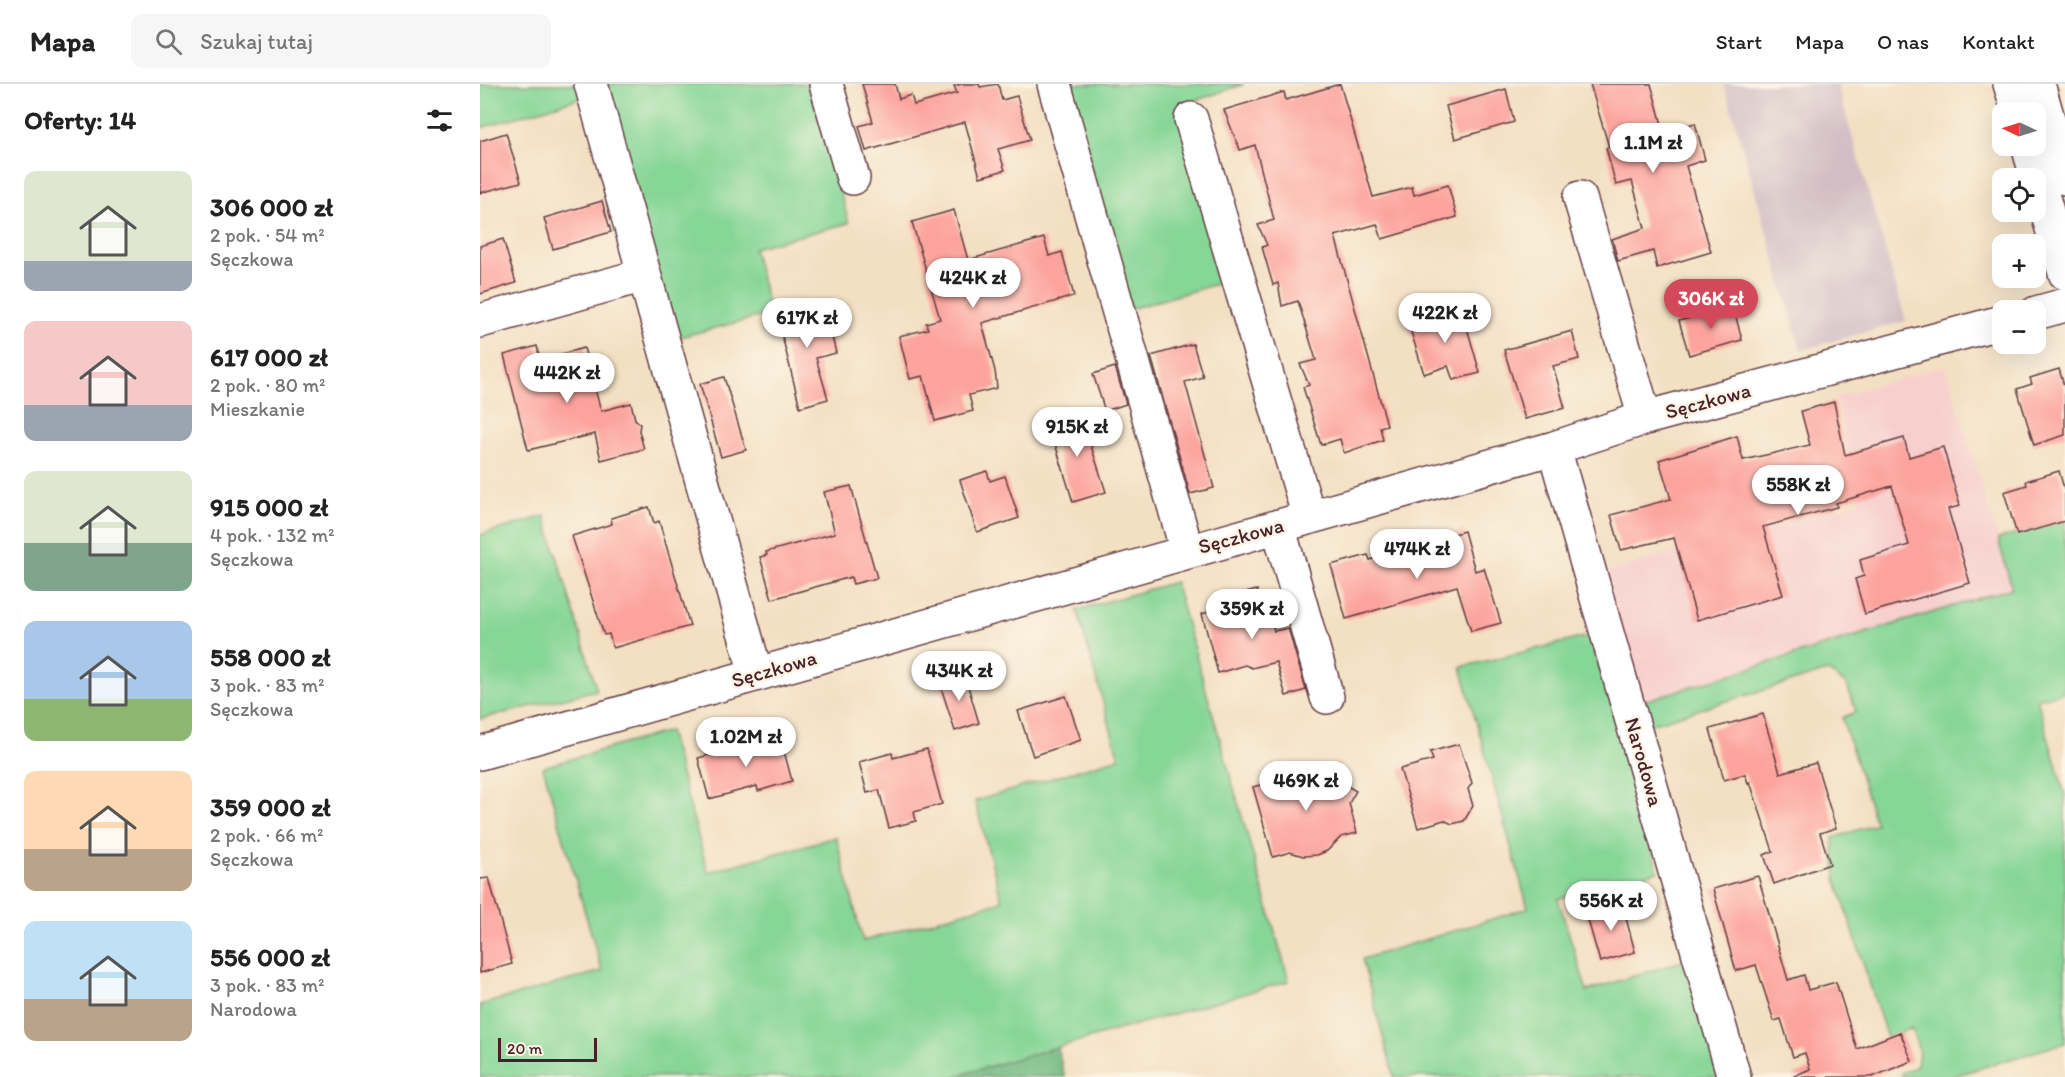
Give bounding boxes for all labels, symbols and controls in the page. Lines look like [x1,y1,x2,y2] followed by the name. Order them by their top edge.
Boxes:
[131,14,551,68] search box
[30,24,95,58] text: Mapa
[152,25,185,58] icon: search
[200,28,313,55] text: Szukaj tutaj
[1716,29,1762,54] text: Start
[1795,29,1844,54] text: Mapa
[1877,29,1929,54] text: O nas
[1962,29,2035,54] text: Kontakt
[1992,102,2046,156] north arrow
[1992,102,2046,354] map controls
[24,104,136,136] text: Oferty: 14
[423,104,456,137] icon: filters
[1598,123,1708,174] pin: 1.1M zł
[1624,130,1682,154] text: 1.1M zł
[1992,168,2046,222] button: locate
[210,191,333,223] text: 306 000 zł
[72,195,144,267] icon: home
[210,223,325,247] text: 2 pok. · 54 m²
[1992,234,2046,288] button: +
[210,247,293,271] text: Sęczkowa
[918,258,1028,309] pin: 424K zł
[940,265,1006,289] text: 424K zł
[1656,279,1766,330] pin: 306K zł
[1678,286,1744,310] text: 306K zł
[1390,293,1500,344] pin: 422K zł
[752,298,862,349] pin: 617K zł
[1412,300,1478,324] text: 422K zł
[1992,300,2046,354] button: −
[776,305,838,329] text: 617K zł
[210,341,328,373] text: 617 000 zł
[72,345,144,417] icon: home
[512,353,622,404] pin: 442K zł
[534,360,600,384] text: 442K zł
[210,373,326,397] text: 2 pok. · 80 m²
[1662,377,1753,424] street label: Sęczkowa
[210,397,305,421] text: Mieszkanie
[1022,407,1132,458] pin: 915K zł
[1046,414,1108,438] text: 915K zł
[1743,465,1853,516] pin: 558K zł
[1766,472,1830,496] text: 558K zł
[210,491,329,523] text: 915 000 zł
[72,495,144,567] icon: home
[1195,512,1286,559] street label: Sęczkowa
[210,523,335,547] text: 4 pok. · 132 m²
[1362,529,1472,580] pin: 474K zł
[1384,536,1450,560] text: 474K zł
[210,547,293,571] text: Sęczkowa
[1197,589,1307,640] pin: 359K zł
[1220,596,1284,620] text: 359K zł
[210,641,331,673] text: 558 000 zł
[728,644,819,693] street label: Sęczkowa
[72,645,144,717] icon: home
[904,651,1014,702] pin: 434K zł
[925,658,993,682] text: 434K zł
[210,673,325,697] text: 3 pok. · 83 m²
[210,697,293,721] text: Sęczkowa
[1620,715,1669,809] street label: Narodowa
[684,717,808,768] pin: 1.02M zł
[710,724,782,748] text: 1.02M zł
[1251,761,1361,812] pin: 469K zł
[1273,768,1339,792] text: 469K zł
[210,791,331,823] text: 359 000 zł
[72,795,144,867] icon: home
[210,823,323,847] text: 2 pok. · 66 m²
[210,847,293,871] text: Sęczkowa
[1556,881,1666,932] pin: 556K zł
[1579,888,1643,912] text: 556K zł
[210,941,330,973] text: 556 000 zł
[72,945,144,1017] icon: home
[210,973,325,997] text: 3 pok. · 83 m²
[210,997,297,1021] text: Narodowa
[498,1035,597,1062] scale bar
[507,1039,542,1058] text: 20 m

